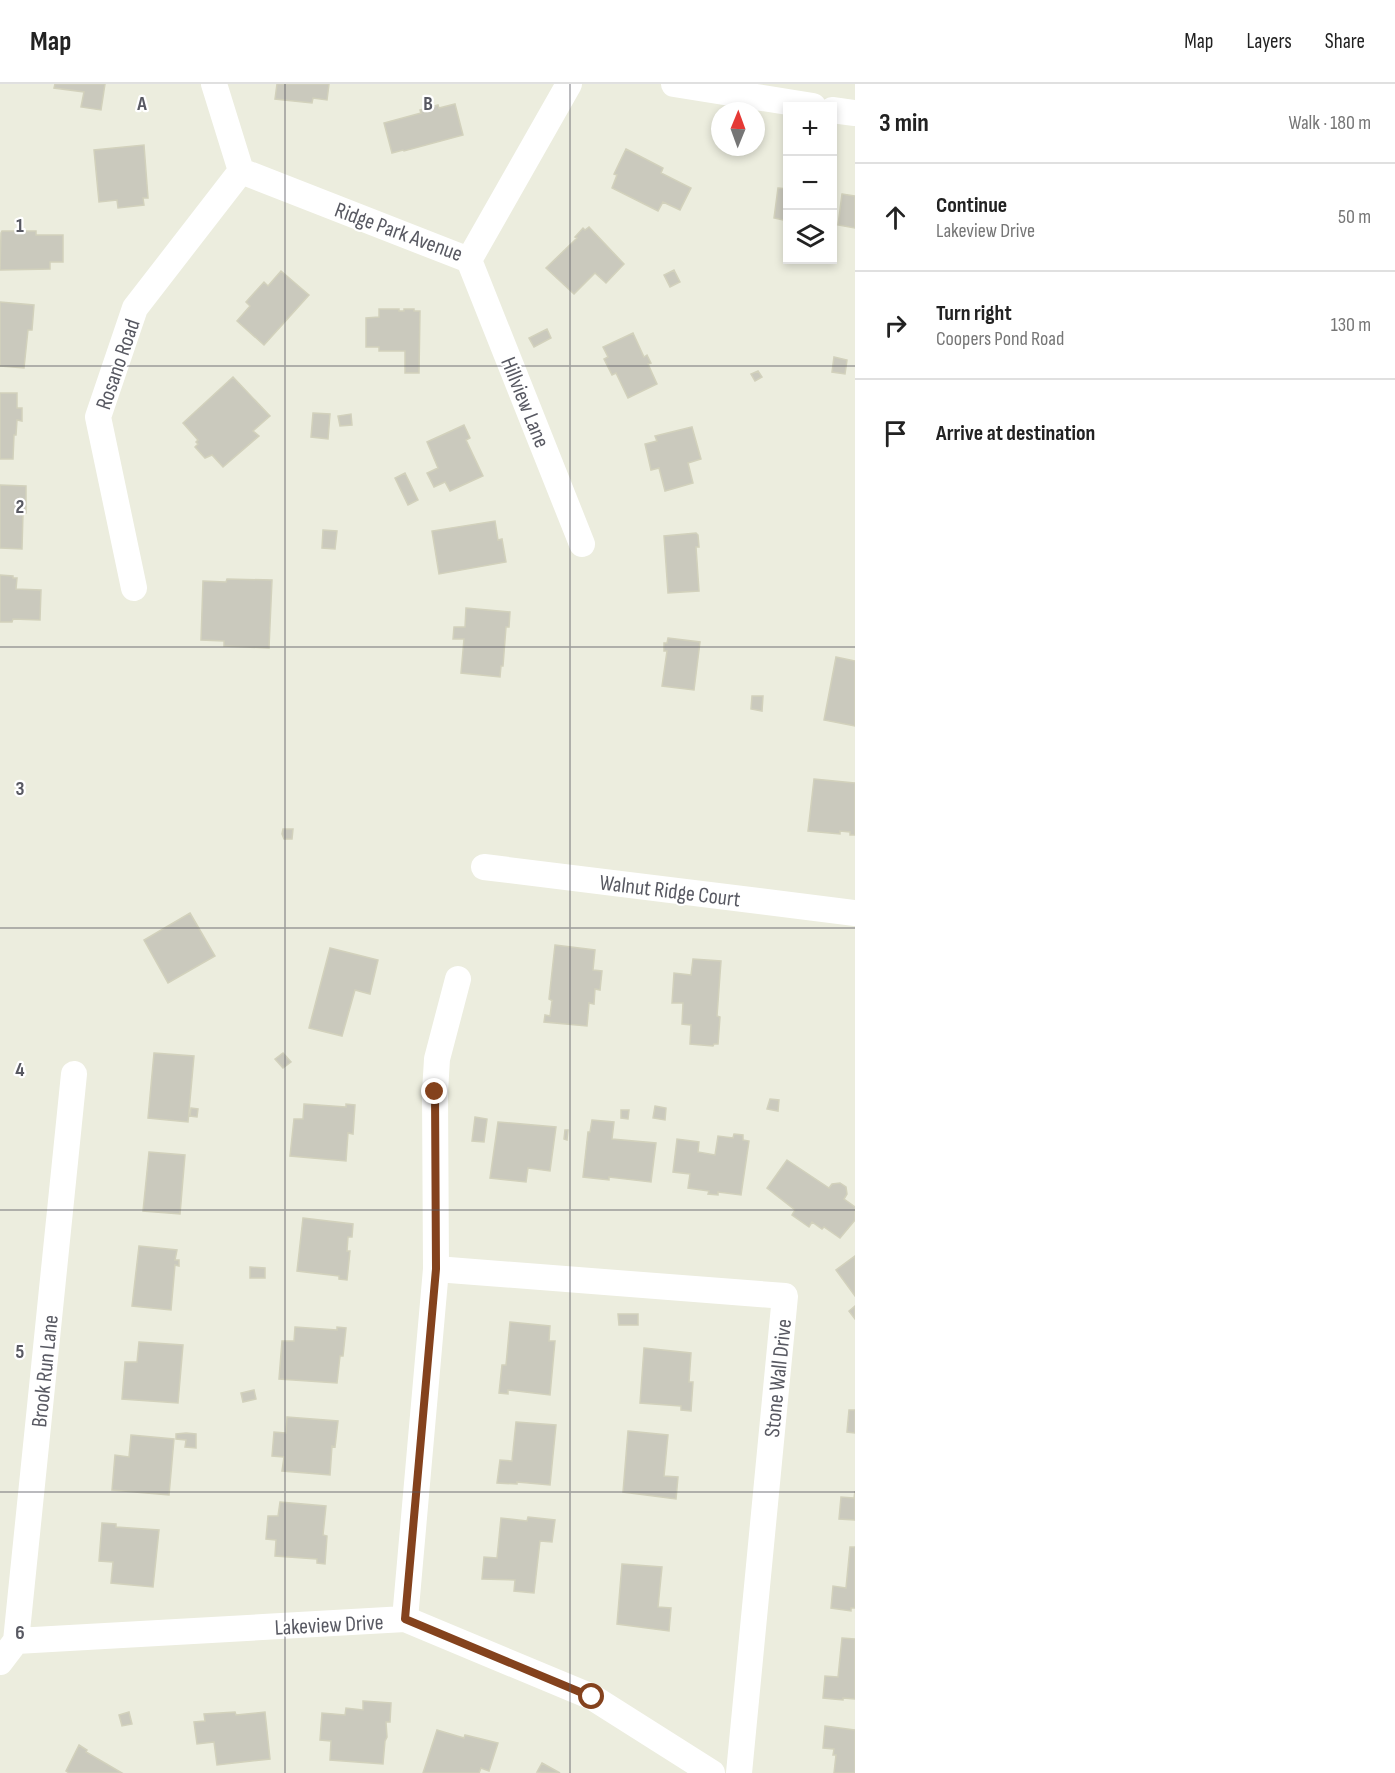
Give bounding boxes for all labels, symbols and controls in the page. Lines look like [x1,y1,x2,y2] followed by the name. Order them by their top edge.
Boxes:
[30,25,71,58] text: Map
[1184,29,1213,54] text: Map
[1246,29,1292,54] text: Layers
[1325,29,1365,54] text: Share
[136,92,147,116] text: A
[423,92,433,116] text: B
[711,102,765,156] north arrow
[783,102,837,264] map controls
[783,102,837,156] button: +
[879,108,929,139] text: 3 min
[1288,111,1371,135] text: Walk · 180 m
[783,156,837,210] button: −
[936,192,1007,219] text: Continue
[331,197,466,268] street label: Ridge Park Avenue
[879,201,912,234] icon: ahead
[1338,205,1371,229] text: 50 m
[783,210,837,264] button: layers
[16,214,24,238] text: 1
[936,219,1035,243] text: Lakeview Drive
[936,300,1012,327] text: Turn right
[879,309,912,342] icon: right
[1331,313,1371,337] text: 130 m
[90,316,146,413] street label: Rosano Road
[936,327,1064,351] text: Coopers Pond Road
[494,353,555,452] street label: Hillview Lane
[879,417,912,450] icon: arrive
[936,420,1095,447] text: Arrive at destination
[16,495,24,519] text: 2
[16,777,25,801] text: 3
[598,869,742,914] street label: Walnut Ridge Court
[15,1058,25,1082] text: 4
[421,1078,447,1104] route end
[26,1314,65,1429] street label: Brook Run Lane
[759,1318,798,1439] street label: Stone Wall Drive
[16,1340,25,1364] text: 5
[274,1609,384,1642] street label: Lakeview Drive
[15,1621,25,1645] text: 6
[578,1683,604,1709] route start

